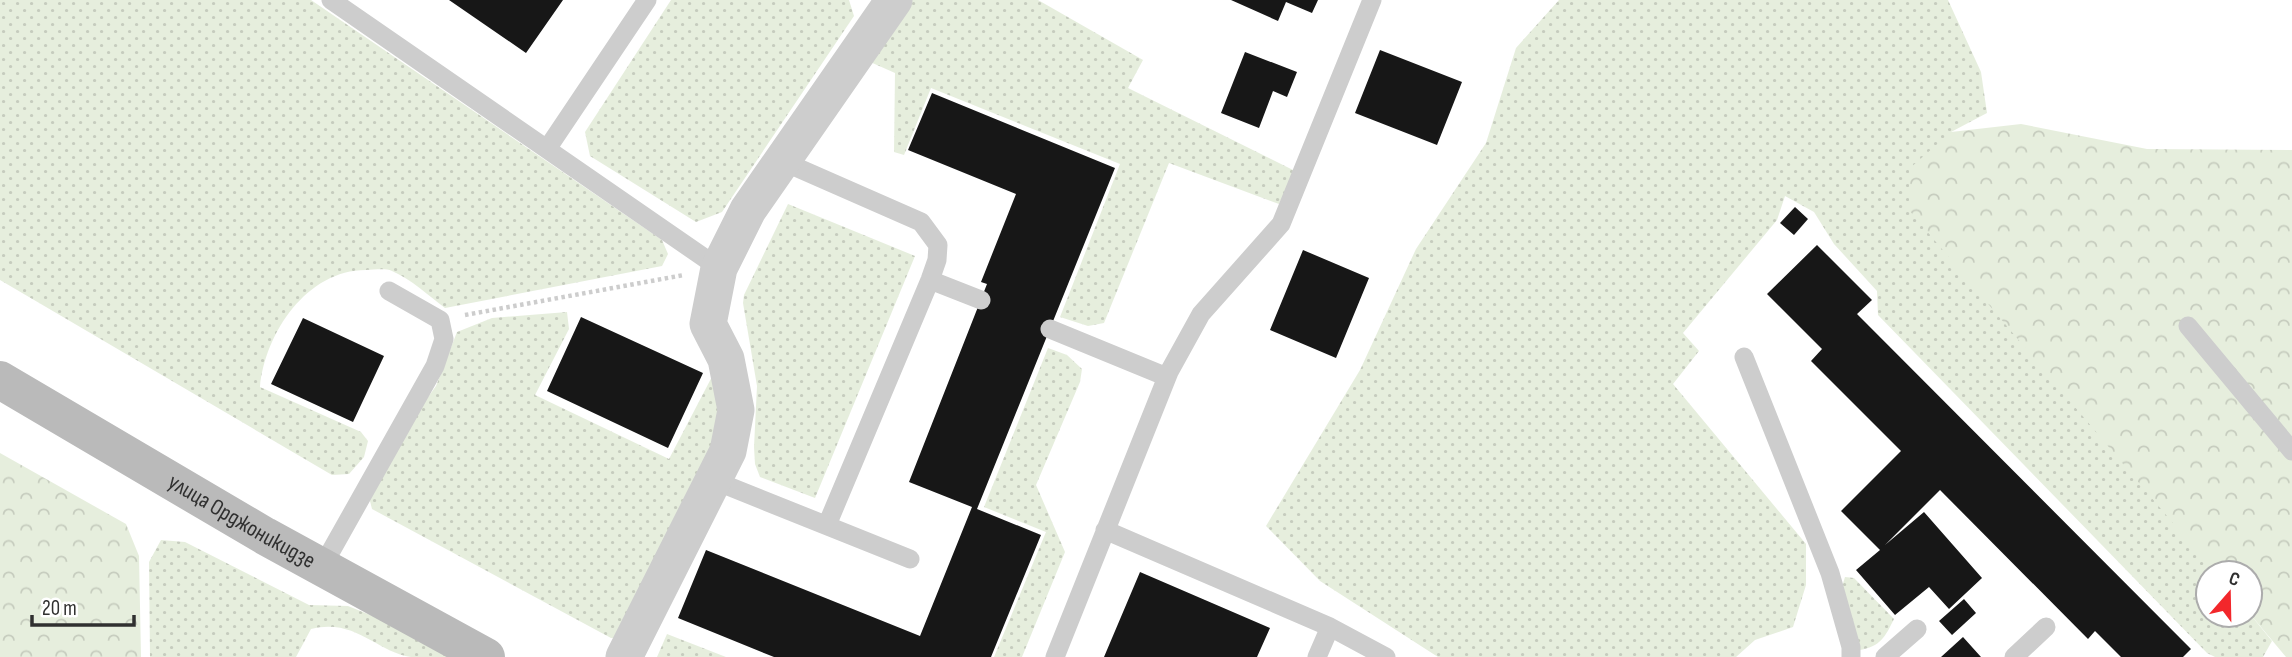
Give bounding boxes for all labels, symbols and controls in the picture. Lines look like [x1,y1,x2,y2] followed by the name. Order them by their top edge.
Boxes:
[163,468,320,575] street label: улица Орджоникидзе
[2194,559,2264,629] north arrow
[2226,567,2243,592] text: С
[32,584,133,628] scale bar
[42,596,77,621] text: 20 m

